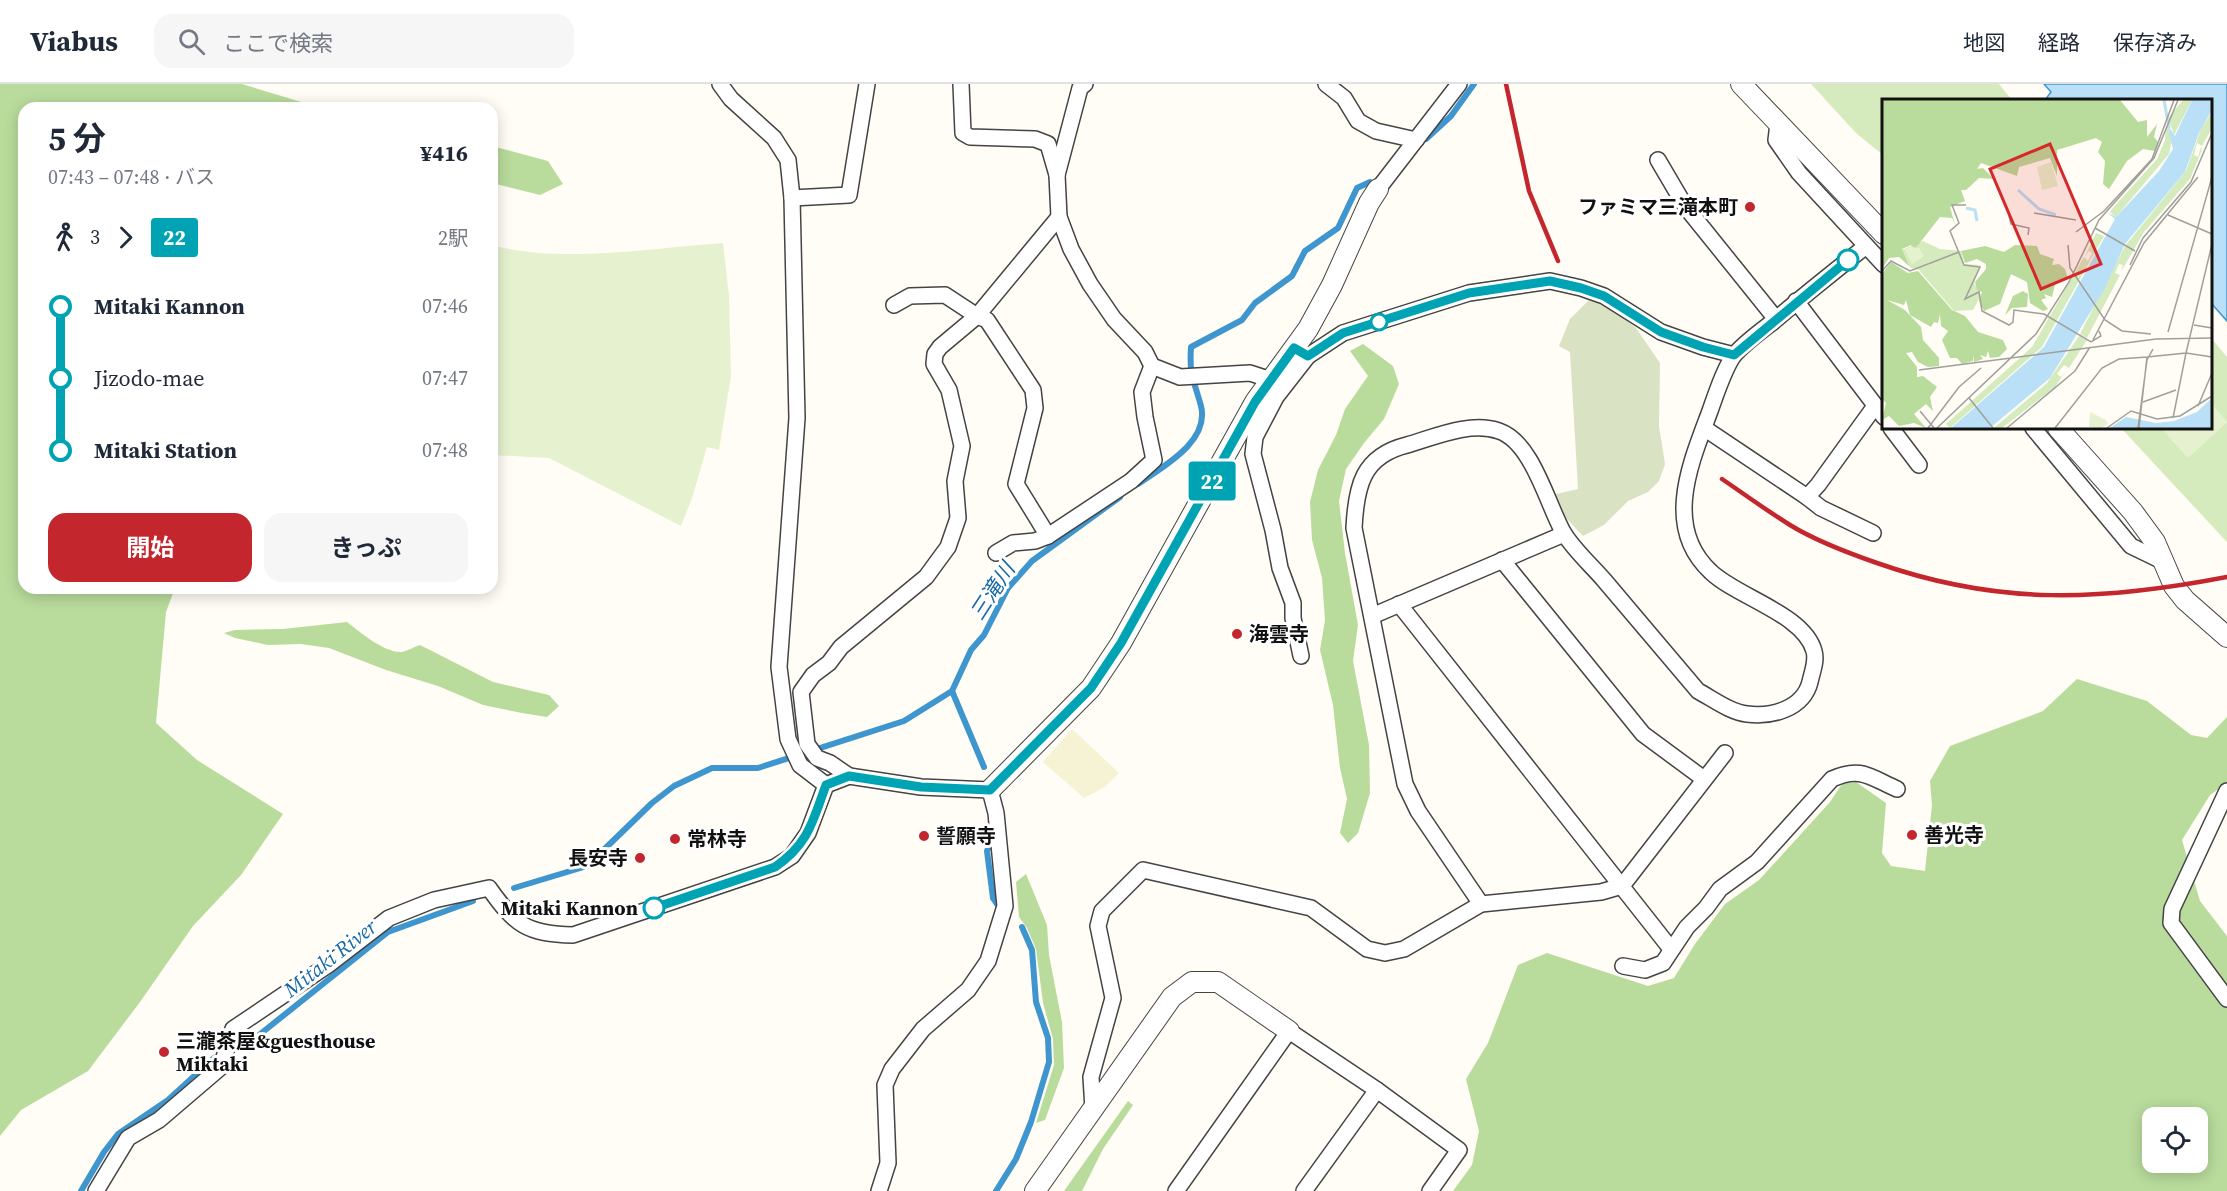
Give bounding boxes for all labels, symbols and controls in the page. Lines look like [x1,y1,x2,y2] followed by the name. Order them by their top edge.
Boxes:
[154,14,574,68] search box
[30,22,118,60] text: Viabus
[175,25,208,58] icon: search
[223,28,333,58] text: ここで検索
[1963,28,2005,57] text: 地図
[2038,28,2080,57] text: 経路
[2113,28,2197,57] text: 保存済み
[1882,99,2212,429] inset map
[48,116,106,161] text: 5 分
[420,138,468,168] text: ¥416
[48,163,215,191] text: 07:43 – 07:48 · バス
[1578,193,1738,221] place label: ファミマ三滝本町
[1743,200,1757,214] marker: ファミマ三滝本町
[48,221,81,254] icon: walk
[109,221,142,254] icon: forward
[90,223,100,251] text: 3
[163,223,186,252] text: 22
[438,224,468,252] text: 2駅
[1837,249,1859,271] unlabelled marker
[94,291,245,321] text: Mitaki Kannon
[422,292,468,320] text: 07:46
[1370,313,1388,331] unlabelled marker
[94,363,205,393] text: Jizodo-mae
[422,364,468,392] text: 07:47
[94,435,237,465] text: Mitaki Station
[422,436,468,464] text: 07:48
[1185,462,1239,500] line badge: 22
[1201,467,1223,496] text: 22
[48,513,252,582] button: 開始
[264,513,468,582] button: きっぷ
[963,555,1022,625] water label: 三滝川
[1249,620,1309,648] place label: 海雲寺
[1230,627,1244,641] marker: 海雲寺
[1924,821,1984,849] place label: 善光寺
[936,822,996,850] place label: 誓願寺
[687,825,747,853] place label: 常林寺
[1905,828,1919,842] marker: 善光寺
[917,829,931,843] marker: 誓願寺
[668,832,682,846] marker: 常林寺
[568,844,628,872] place label: 長安寺
[633,851,647,865] marker: 長安寺
[501,894,638,922] place label: Mitaki Kannon
[643,897,665,919] marker: Mitaki Kannon
[276,912,383,1004] water label: Mitaki River
[176,1027,375,1078] place label: 三瀧茶屋&guesthouse Miktaki
[157,1045,171,1059] marker: 三瀧茶屋&guesthouse Miktaki
[2142,1107,2208,1173] map controls
[2142,1107,2208,1173] button: locate

